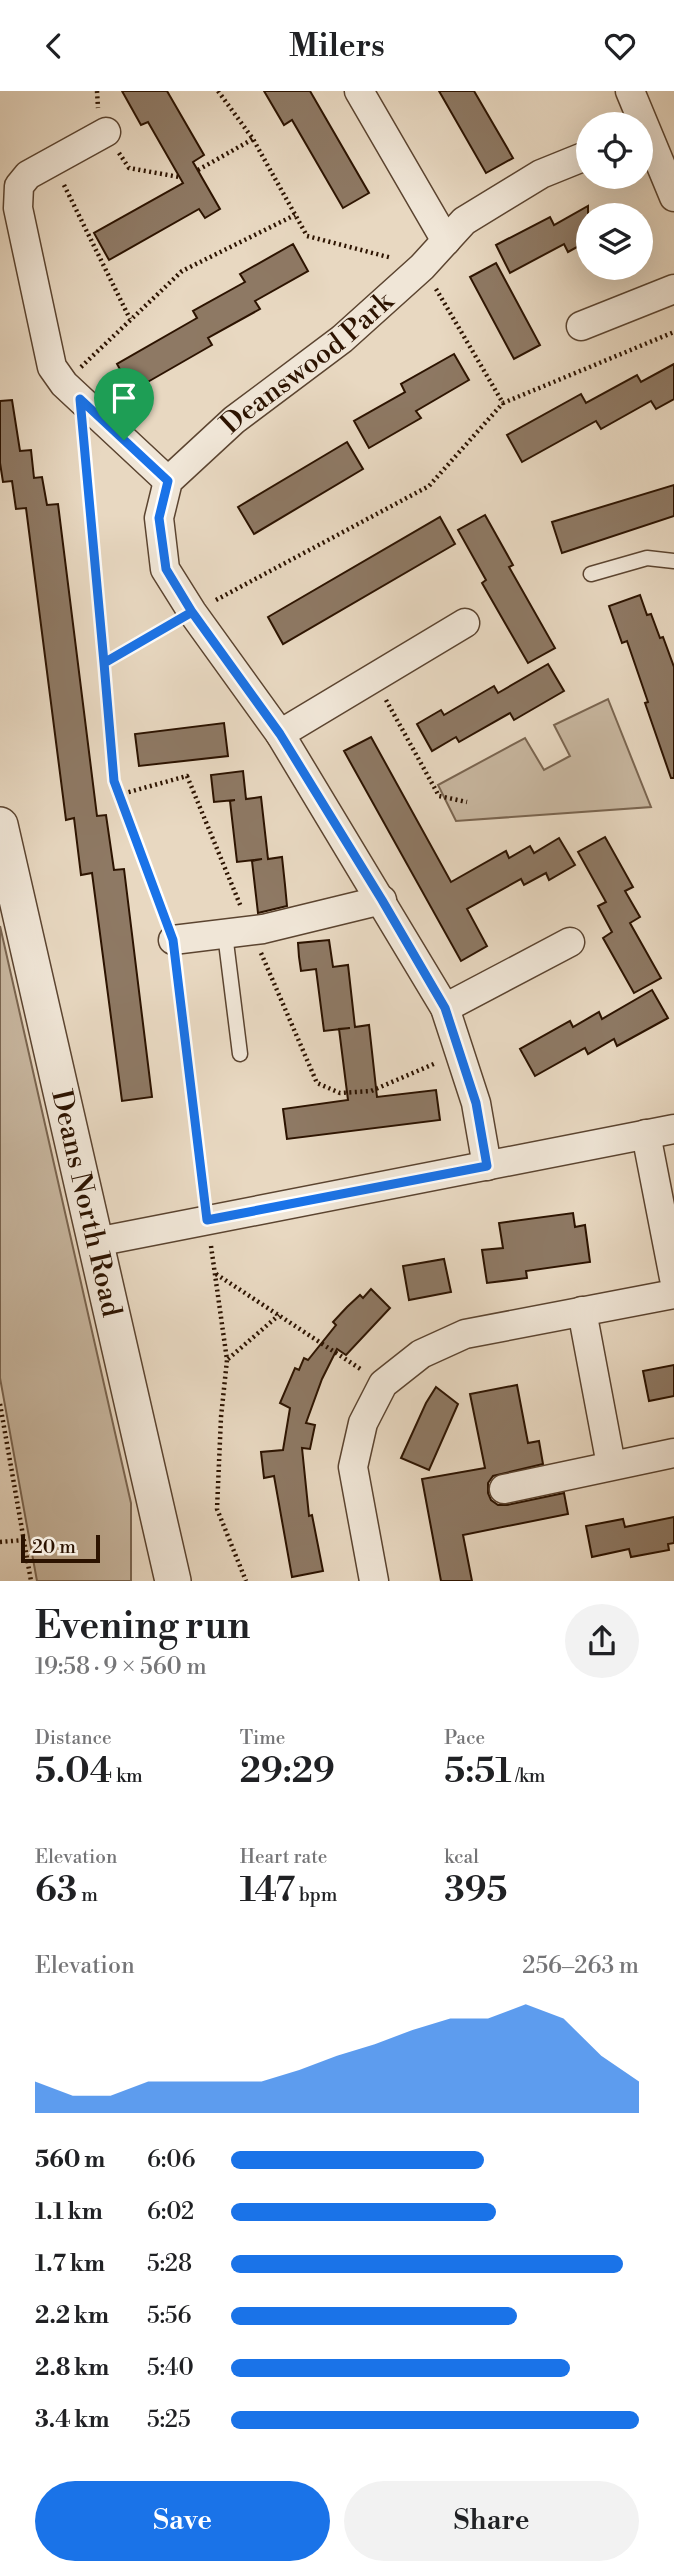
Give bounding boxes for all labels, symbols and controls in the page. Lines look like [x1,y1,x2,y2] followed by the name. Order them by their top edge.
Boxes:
[289,26,385,66] text: Milers
[35,27,73,65] icon: back
[601,27,639,65] icon: heart
[576,112,653,280] map controls
[576,112,653,189] button: locate
[576,203,653,280] button: layers
[213,283,401,441] street label: Deanswood Park
[94,368,154,440] pin
[105,379,143,417] icon: arrive
[44,1086,129,1320] street label: Deans North Road
[21,1532,100,1564] scale bar
[32,1535,76,1559] text: 20 m
[35,1603,250,1650] text: Evening run
[565,1604,639,1678] button: share
[35,1653,207,1681] text: 19:58 · 9 × 560 m
[35,1726,112,1750] text: Distance
[240,1726,285,1750] text: Time
[444,1726,485,1750] text: Pace
[35,1750,112,1793] text: 5.04
[240,1750,335,1793] text: 29:29
[444,1750,511,1793] text: 5:51
[112,1764,143,1788] text: km
[511,1764,545,1788] text: /km
[35,1845,117,1869] text: Elevation
[240,1845,327,1869] text: Heart rate
[444,1845,479,1869] text: kcal
[35,1869,77,1912] text: 63
[240,1869,295,1912] text: 147
[444,1869,507,1912] text: 395
[77,1883,98,1907] text: m
[295,1883,338,1907] text: bpm
[35,1952,135,1980] text: Elevation
[522,1952,639,1980] text: 256–263 m
[35,2146,105,2174] text: 560 m
[147,2146,195,2174] text: 6:06
[35,2198,103,2226] text: 1.1 km
[147,2198,194,2226] text: 6:02
[35,2250,105,2278] text: 1.7 km
[147,2250,192,2278] text: 5:28
[35,2302,109,2330] text: 2.2 km
[147,2302,191,2330] text: 5:56
[35,2354,109,2382] text: 2.8 km
[147,2354,194,2382] text: 5:40
[35,2406,109,2434] text: 3.4 km
[147,2406,191,2434] text: 5:25
[35,2481,330,2561] button: Save
[344,2481,639,2561] button: Share

